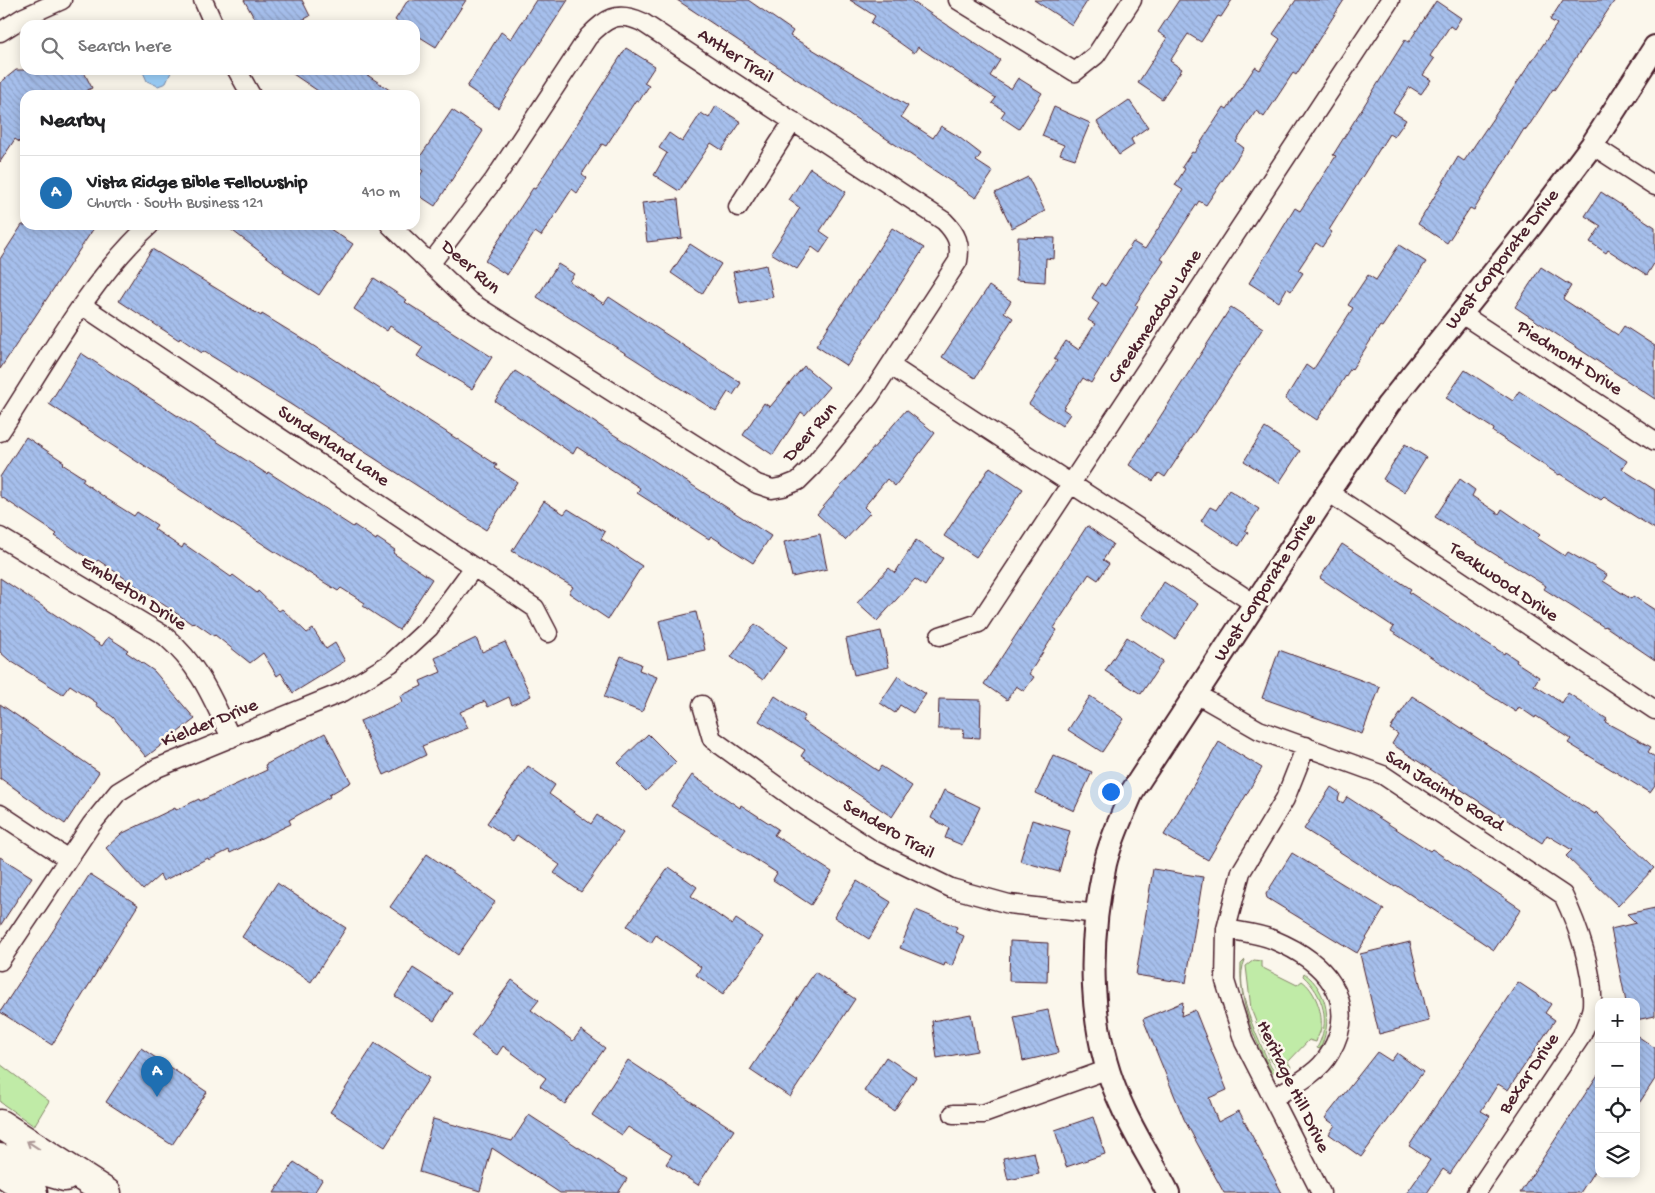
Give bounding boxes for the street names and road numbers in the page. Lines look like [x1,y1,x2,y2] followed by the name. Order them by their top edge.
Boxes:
[693,24,777,90] street label: Antler Trail
[1441,185,1565,335] street label: West Corporate Drive
[434,235,504,300] street label: Deer Run
[1104,245,1208,388] street label: Creekmeadow Lane
[1511,316,1626,402] street label: Piedmont Drive
[778,399,843,469] street label: Deer Run
[273,401,394,493] street label: Sunderland Lane
[1209,509,1323,666] street label: West Corporate Drive
[1443,537,1562,628] street label: Teakwood Drive
[76,551,191,637] street label: Embleton Drive
[158,694,262,754] street label: Kielder Drive
[1380,746,1510,839] street label: San Jacinto Road
[838,794,938,866] street label: Sendero Trail
[1250,1017,1334,1157] street label: Heritage Hill Drive
[1494,1029,1566,1120] street label: Bexar Drive

